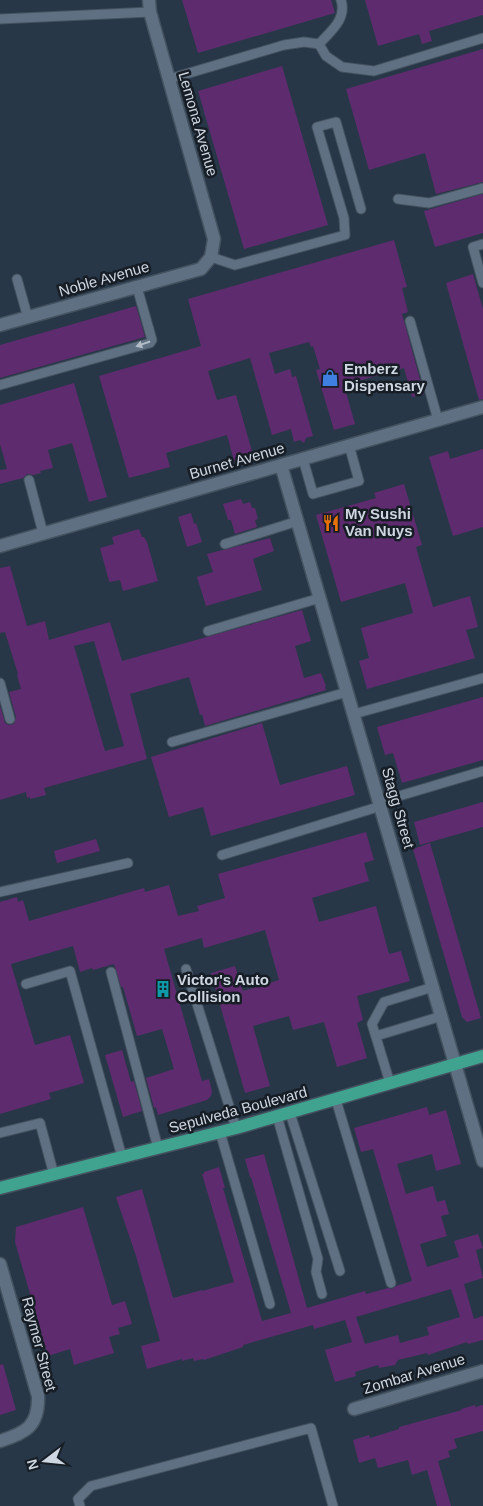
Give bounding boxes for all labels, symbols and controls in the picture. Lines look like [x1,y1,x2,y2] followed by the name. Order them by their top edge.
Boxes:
[175,70,222,178] street label: Lemona Avenue
[57,258,151,300] street label: Noble Avenue
[135,341,150,349] one-way arrow
[344,360,426,394] place label: Emberz Dispensary
[320,368,340,388] shop icon: Emberz Dispensary
[187,439,286,482] street label: Burnet Avenue
[345,505,413,539] place label: My Sushi Van Nuys
[321,513,341,533] restaurant icon: My Sushi Van Nuys
[379,765,418,851] street label: Stagg Street
[177,971,269,1005] place label: Victor's Auto Collision
[153,979,173,999] building icon: Victor's Auto Collision
[167,1083,309,1136] street label: Sepulveda Boulevard
[19,1295,60,1394] street label: Raymer Street
[361,1350,467,1397] street label: Zombar Avenue
[20,1436,70,1486] north arrow
[23,1458,42,1472] text: N

